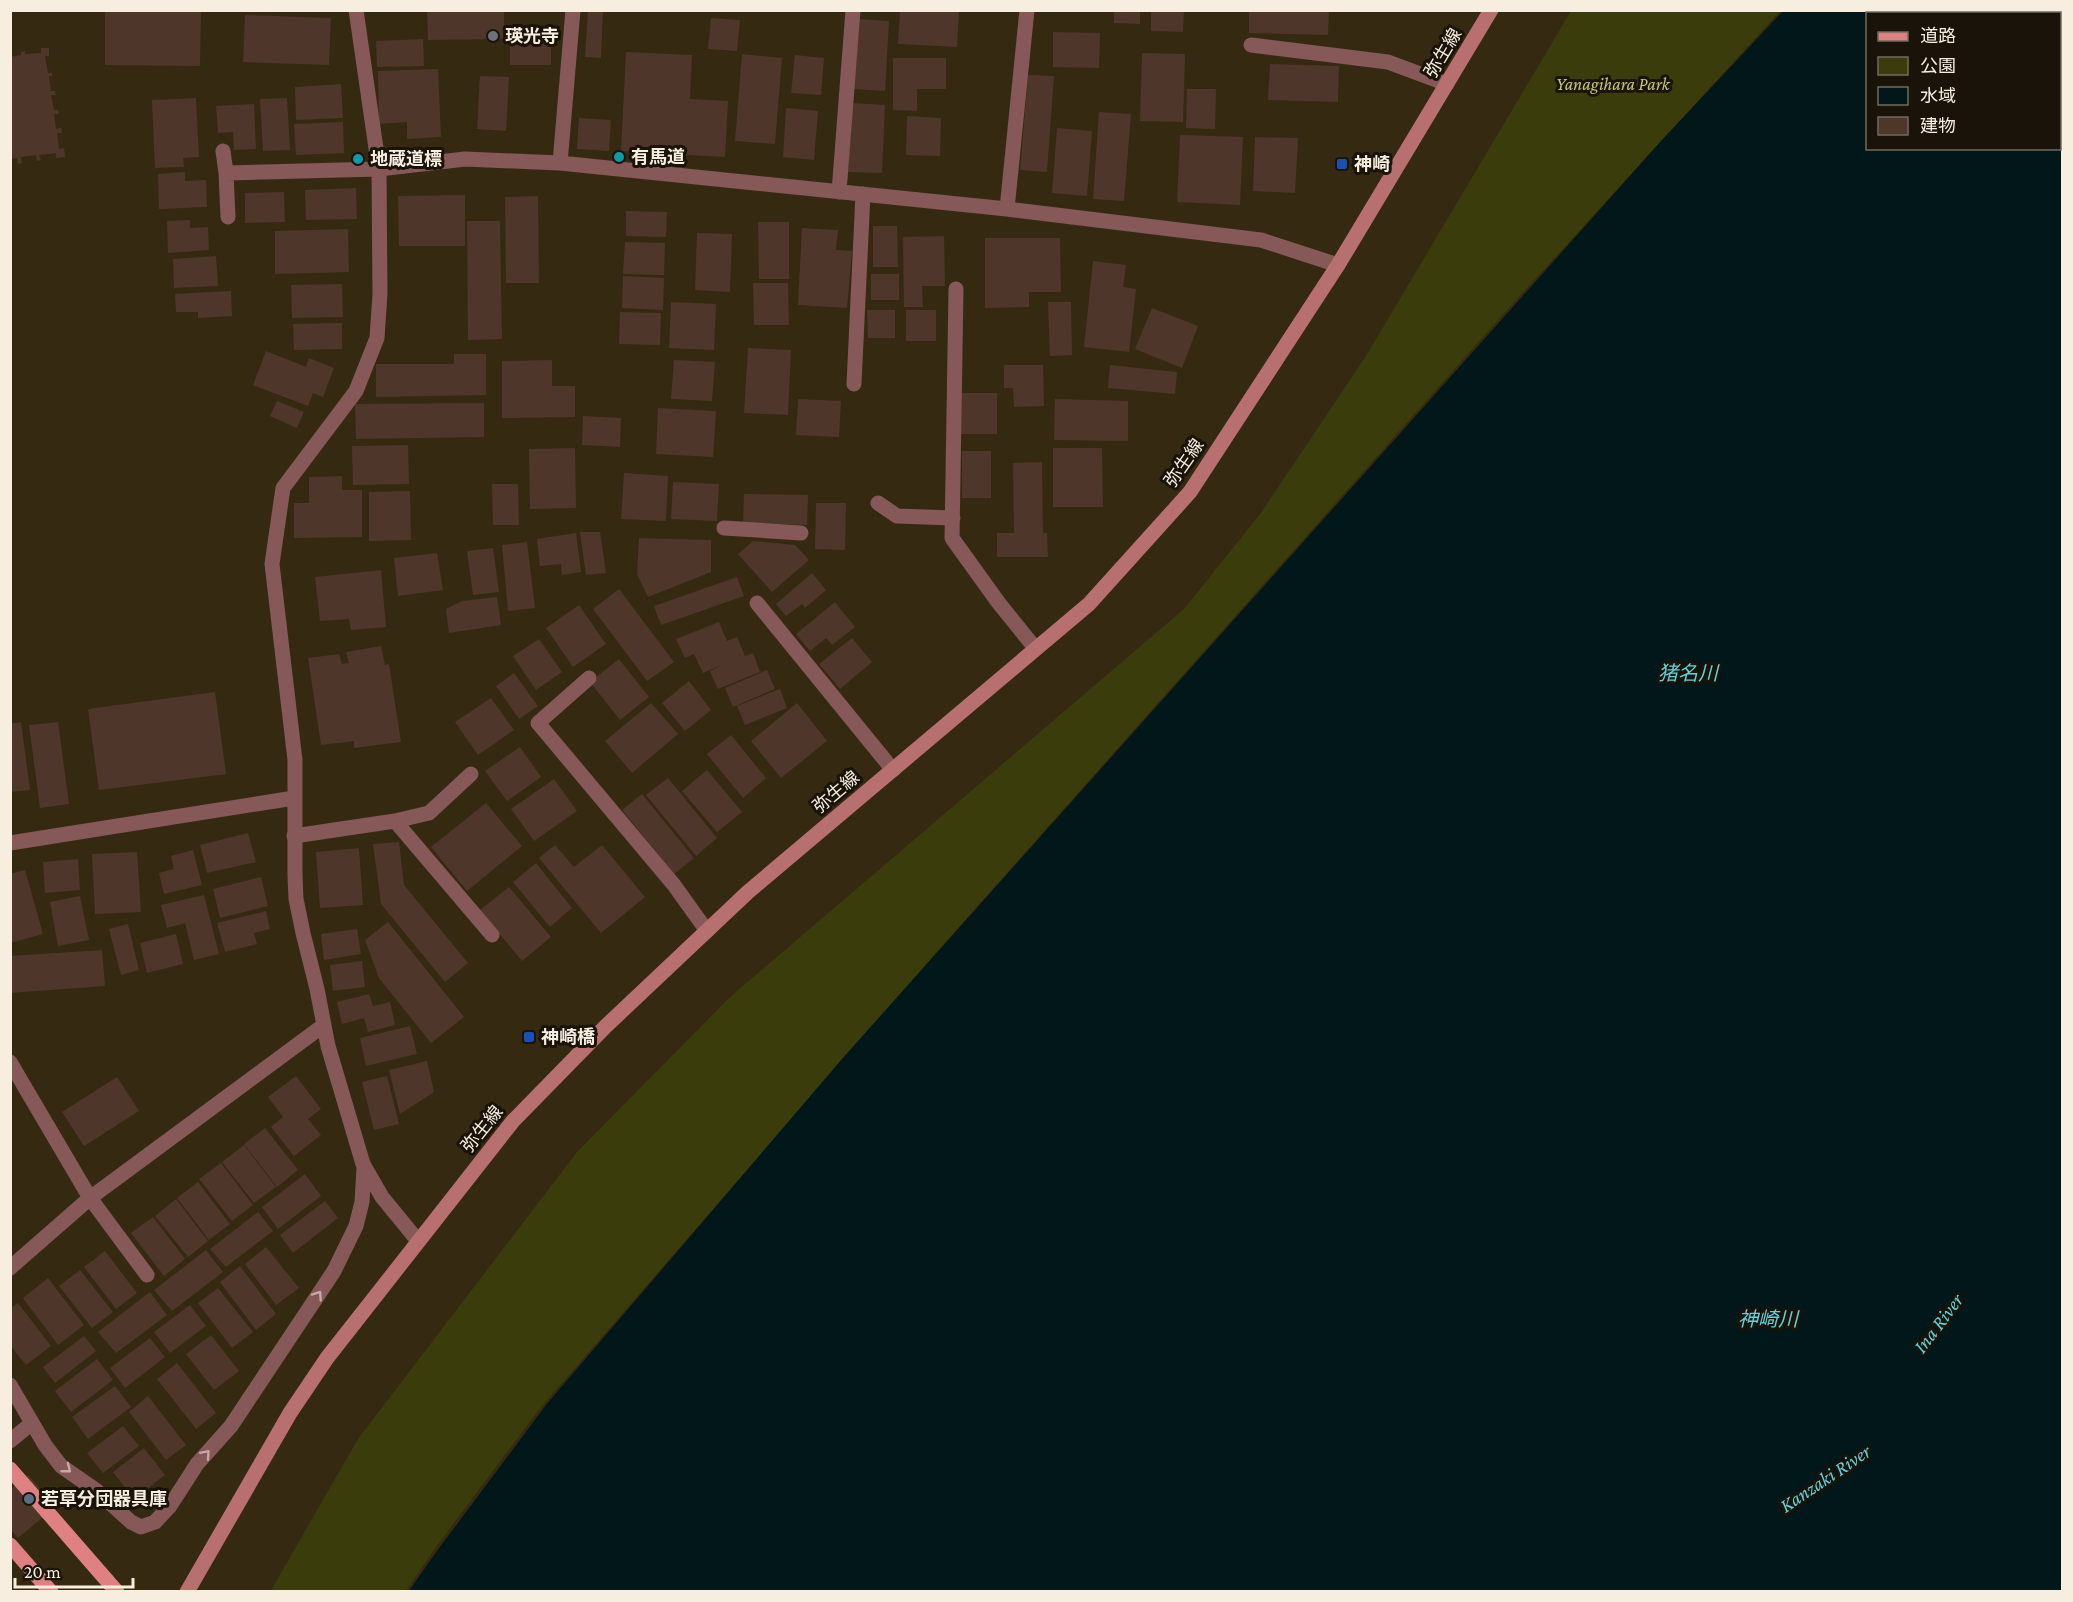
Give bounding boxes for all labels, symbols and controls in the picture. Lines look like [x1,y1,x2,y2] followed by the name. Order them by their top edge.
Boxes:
[1866,12,2061,150] legend
[1421,25,1465,81] street label: 弥生線
[505,26,559,46] place label: 瑛光寺
[1920,26,1956,46] text: 道路
[486,29,500,43] marker: 瑛光寺
[1920,56,1956,76] text: 公園
[1556,74,1671,94] park label: Yanagihara Park
[1920,86,1956,106] text: 水域
[1920,116,1956,136] text: 建物
[631,147,685,167] place label: 有馬道
[370,149,442,169] place label: 地蔵道標
[612,150,626,164] marker: 有馬道
[351,152,365,166] marker: 地蔵道標
[1354,154,1390,174] place label: 神崎
[1335,157,1349,171] marker: 神崎
[1160,435,1208,491] street label: 弥生線
[1658,662,1720,684] water label: 猪名川
[809,767,863,817] street label: 弥生線
[541,1027,595,1047] place label: 神崎橋
[522,1030,536,1044] marker: 神崎橋
[457,1102,507,1156] street label: 弥生線
[1909,1288,1968,1357] water label: Ina River
[311,1291,322,1302] one-way arrow
[1738,1308,1800,1330] water label: 神崎川
[1775,1439,1875,1516] water label: Kanzaki River
[199,1450,210,1461] one-way arrow
[60,1462,71,1473] one-way arrow
[41,1489,167,1509] place label: 若草分団器具庫
[22,1492,36,1506] marker: 若草分団器具庫
[15,1551,134,1589] scale bar
[24,1562,61,1582] text: 20 m

